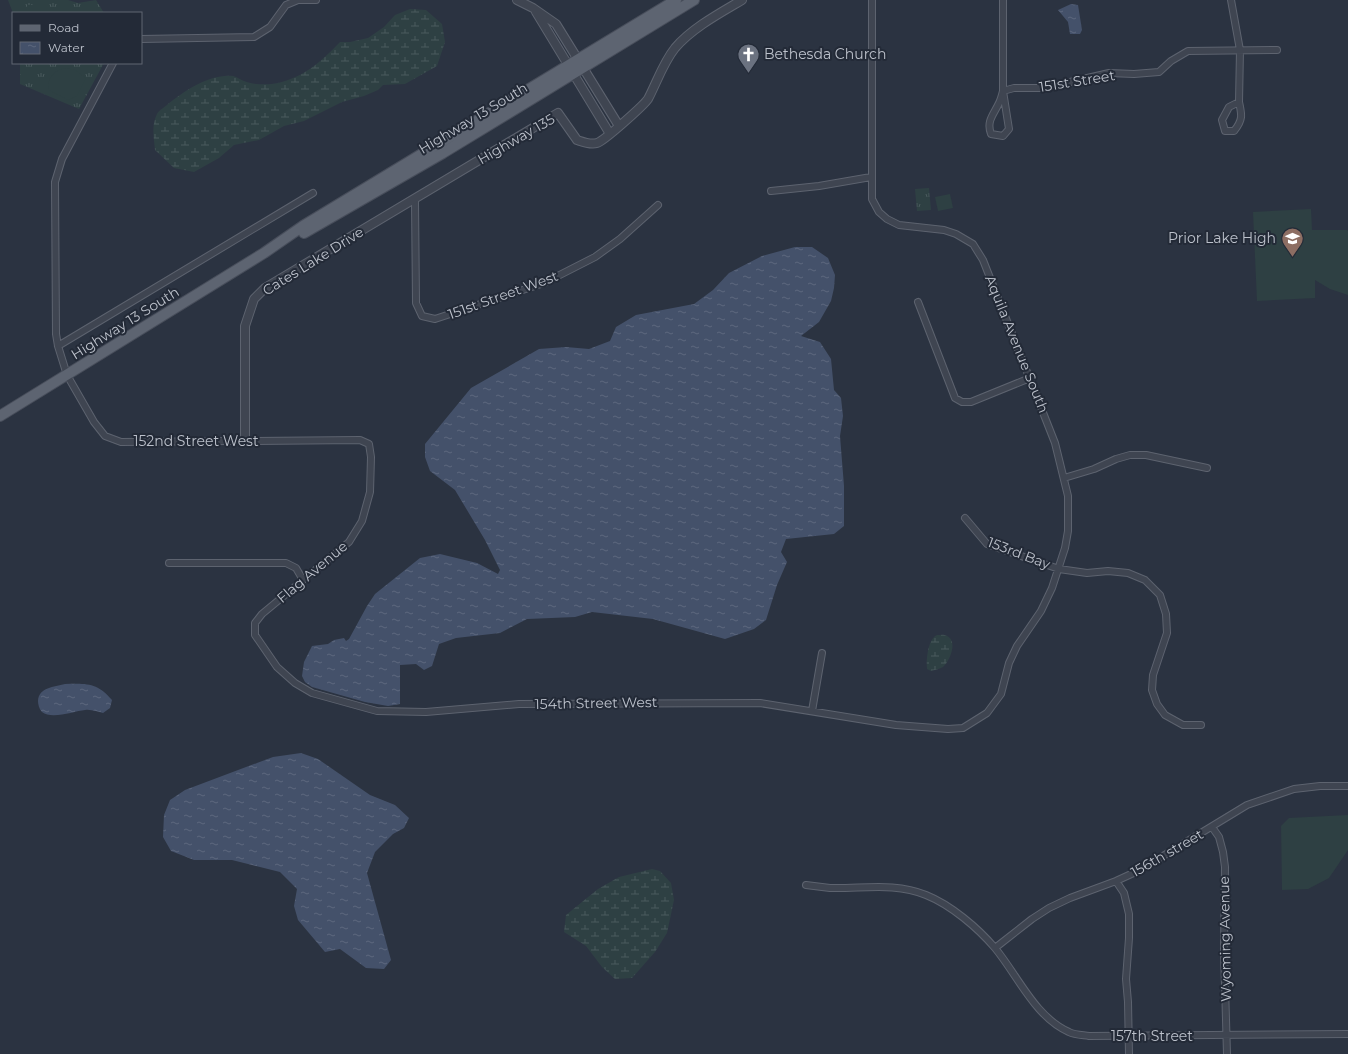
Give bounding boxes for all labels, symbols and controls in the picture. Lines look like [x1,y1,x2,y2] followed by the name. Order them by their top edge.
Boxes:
[12,12,142,64] legend
[48,20,79,35] text: Road
[48,40,85,55] text: Water
[736,41,762,74] church icon: Bethesda Church
[764,45,886,63] place label: Bethesda Church
[1038,66,1117,96] street label: 151st Street
[415,78,531,158] street label: Highway 13 South
[474,110,558,168] street label: Highway 135
[259,223,367,299] street label: Cates Lake Drive
[1279,225,1305,258] school or university icon: Prior Lake High
[1168,229,1276,247] place label: Prior Lake High
[445,267,561,323] street label: 151st Street West
[981,273,1053,415] street label: Aquila Avenue South
[68,283,182,363] street label: Highway 13 South
[133,432,259,450] street label: 152nd Street West
[985,533,1053,573] street label: 153rd Bay
[273,537,351,607] street label: Flag Avenue
[534,693,658,713] street label: 154th Street West
[1127,825,1207,881] street label: 156th street
[1215,876,1235,1002] street label: Wyoming Avenue
[1111,1027,1193,1045] street label: 157th Street

